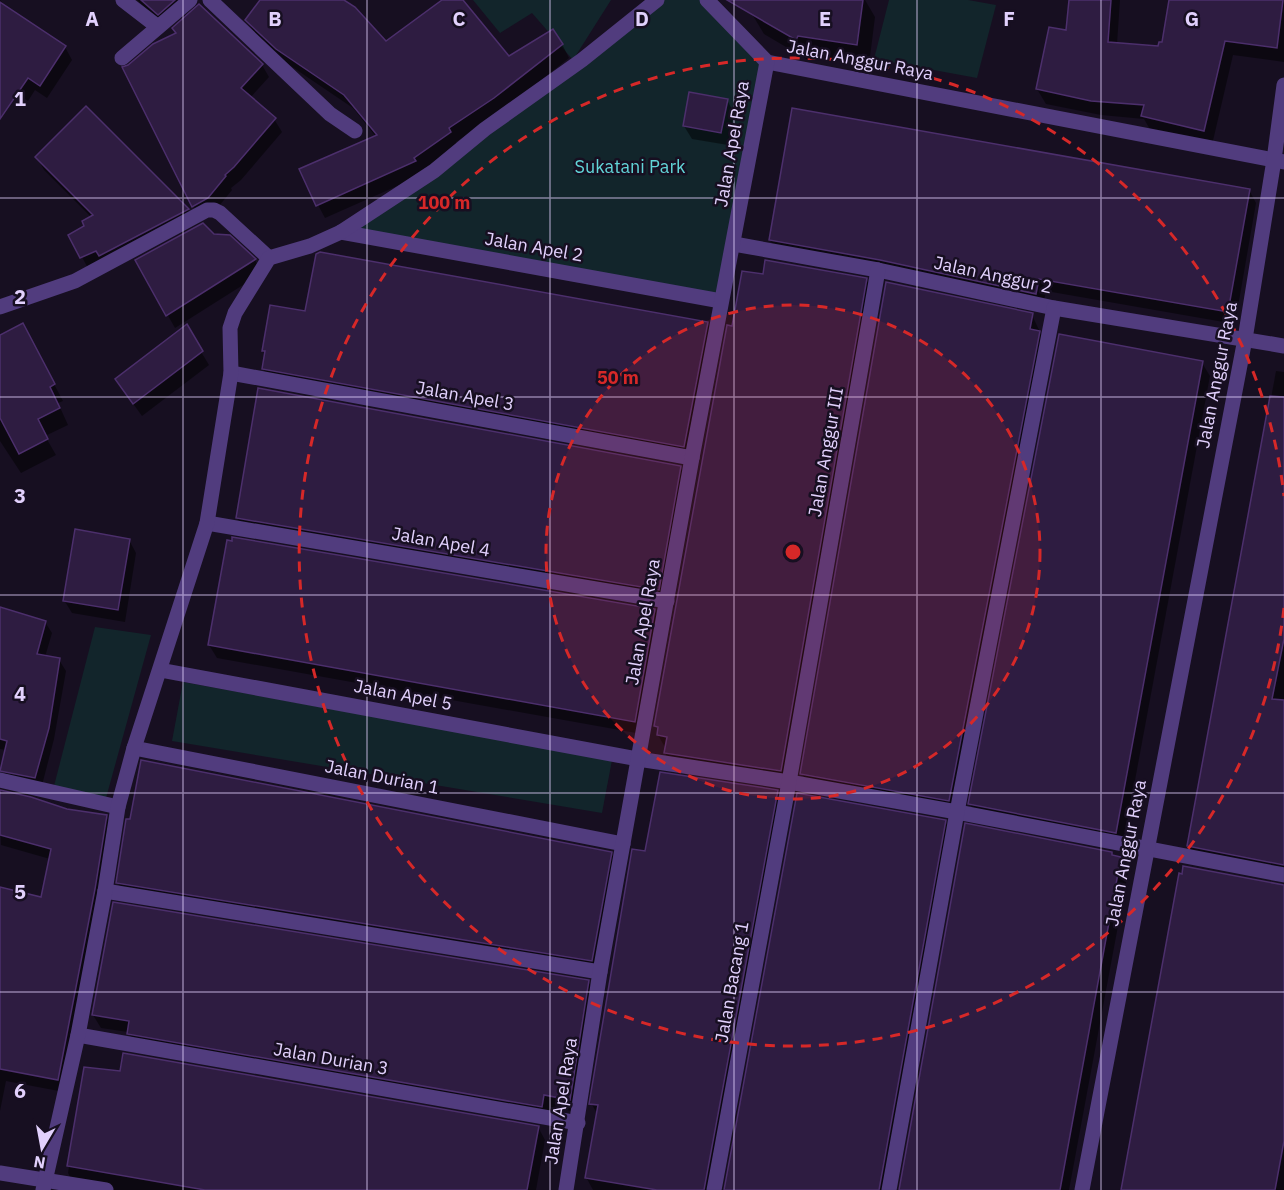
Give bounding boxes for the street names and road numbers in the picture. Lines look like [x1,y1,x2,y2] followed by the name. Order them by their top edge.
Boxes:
[785,34,936,85] street label: Jalan Anggur Raya
[709,79,754,209] street label: Jalan Apel Raya
[483,227,585,266] street label: Jalan Apel 2
[932,251,1054,298] street label: Jalan Anggur 2
[1191,299,1242,450] street label: Jalan Anggur Raya
[414,376,516,415] street label: Jalan Apel 3
[803,385,848,519] street label: Jalan Anggur III
[390,522,492,562] street label: Jalan Apel 4
[620,557,665,687] street label: Jalan Apel Raya
[352,674,454,715] street label: Jalan Apel 5
[323,754,441,799] street label: Jalan Durian 1
[1100,777,1151,928] street label: Jalan Anggur Raya
[710,920,753,1044] street label: Jalan Bacang 1
[539,1036,582,1166] street label: Jalan Apel Raya
[272,1037,390,1080] street label: Jalan Durian 3

